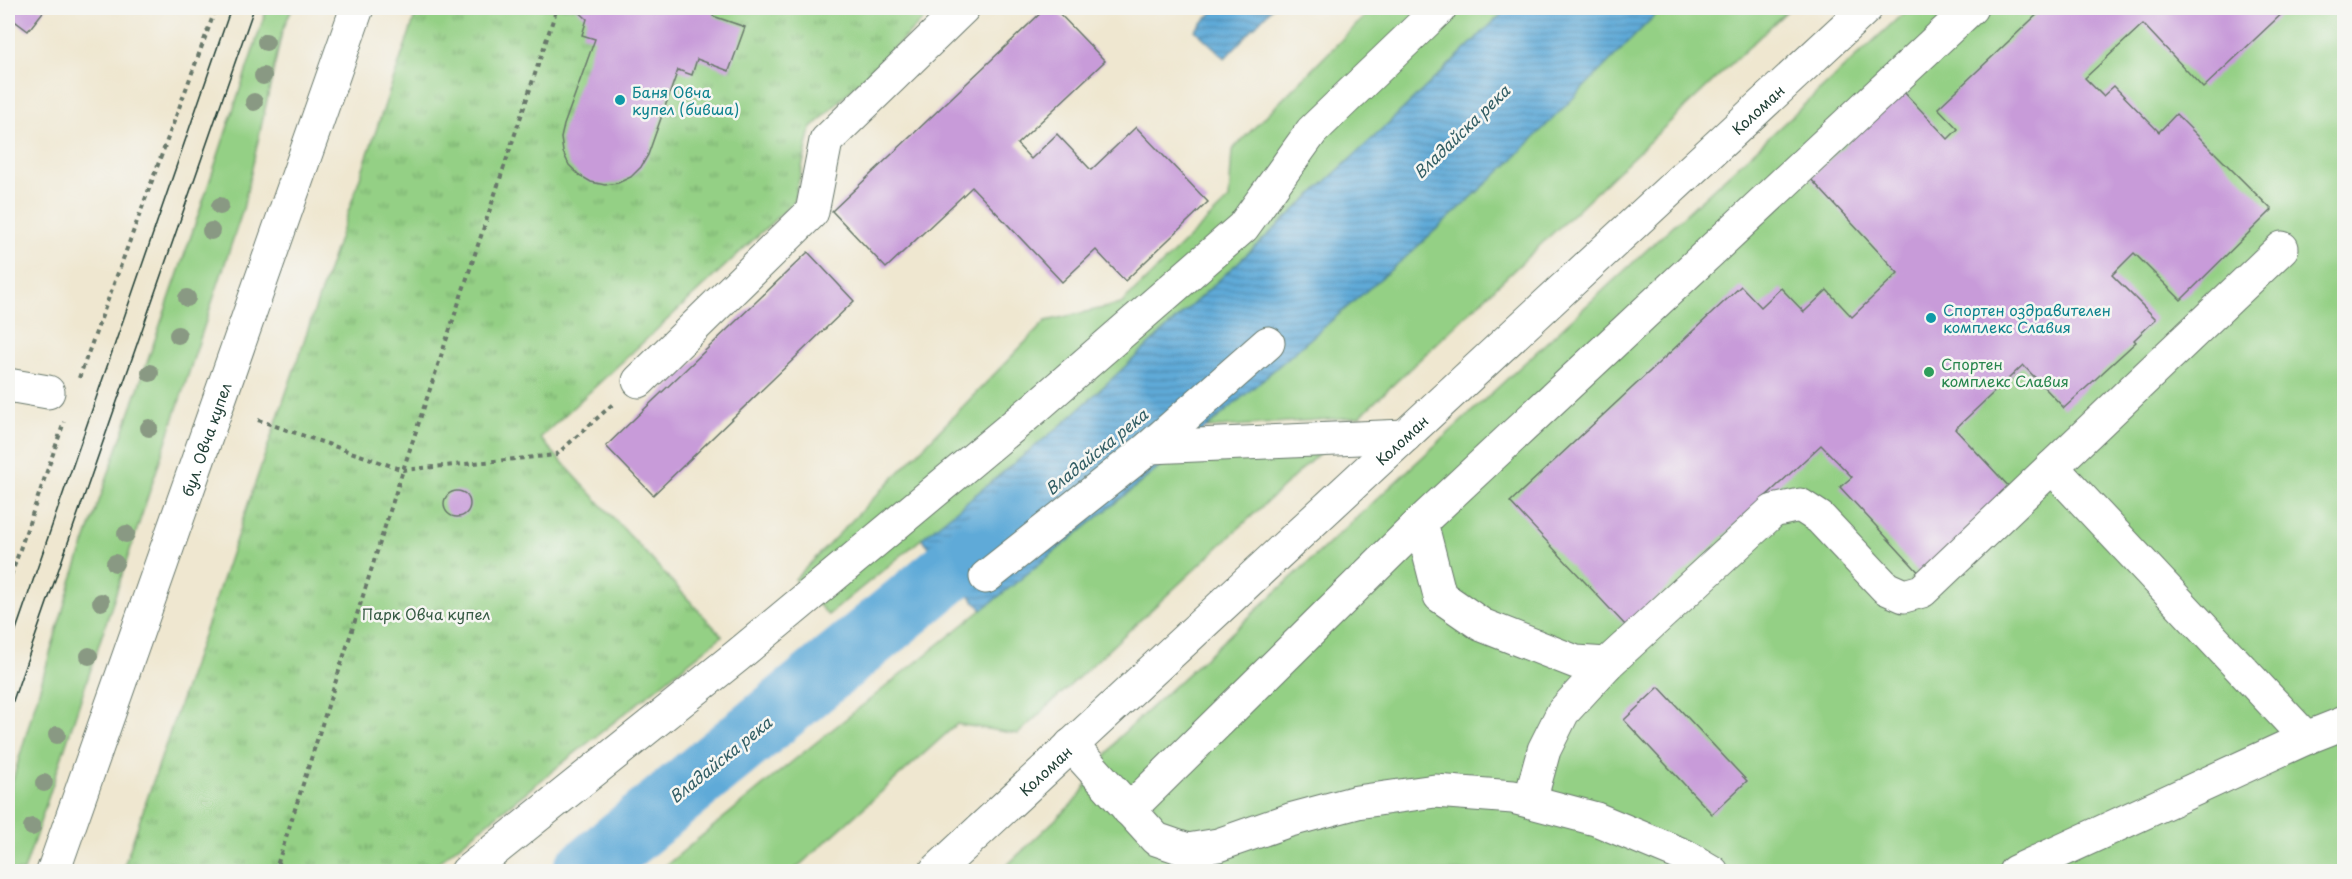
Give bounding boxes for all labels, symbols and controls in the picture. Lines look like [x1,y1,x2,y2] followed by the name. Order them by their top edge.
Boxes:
[1407,78,1515,183] water label: Владайска река
[1726,78,1789,139] street label: Коломан
[632,80,739,120] place label: Баня Овча купел (бивша)
[613,93,627,107] marker: Баня Овча купел (бивша)
[1943,298,2111,338] place label: Спортен оздравителен комплекс Славия
[1924,311,1938,325] marker: Спортен оздравителен комплекс Славия
[1941,352,2069,392] place label: Спортен комплекс Славия
[1922,365,1936,379] marker: Спортен комплекс Славия
[175,379,236,499] street label: бул. Овча купел
[1040,401,1153,500] water label: Владайска река
[1370,409,1433,470] street label: Коломан
[362,602,490,625] park label: Парк Овча купел
[664,709,777,808] water label: Владайска река
[1013,739,1077,800] street label: Коломан

